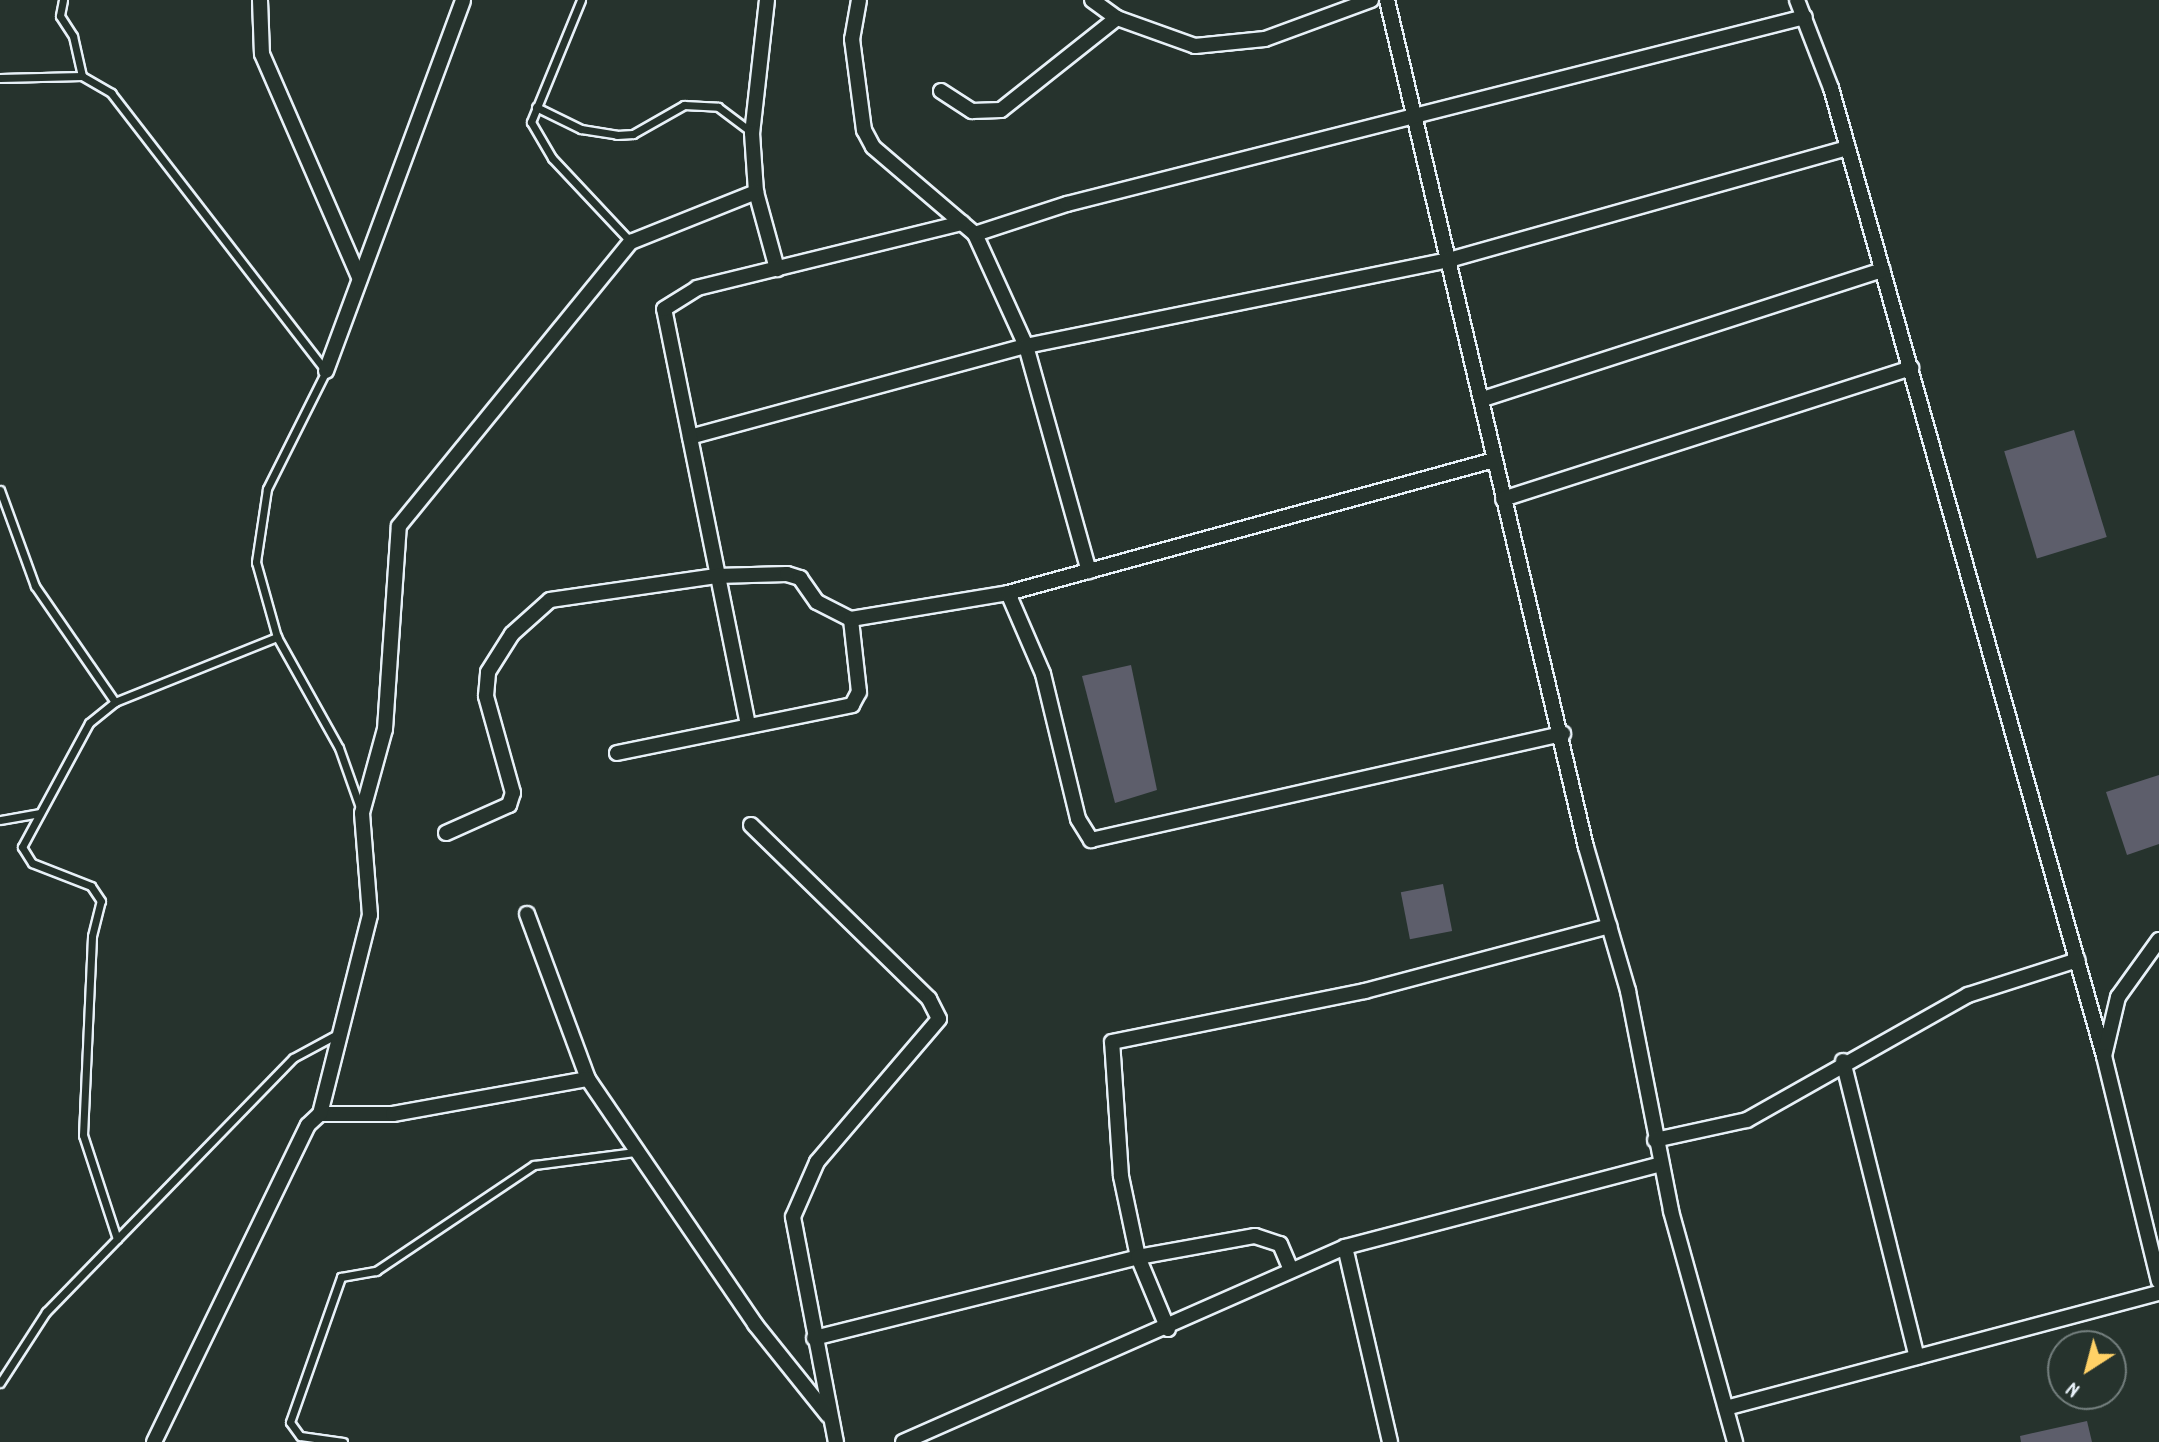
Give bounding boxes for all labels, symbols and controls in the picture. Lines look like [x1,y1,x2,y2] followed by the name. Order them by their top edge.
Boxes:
[2047,1330,2127,1410] north arrow
[2060,1372,2087,1404] text: N

